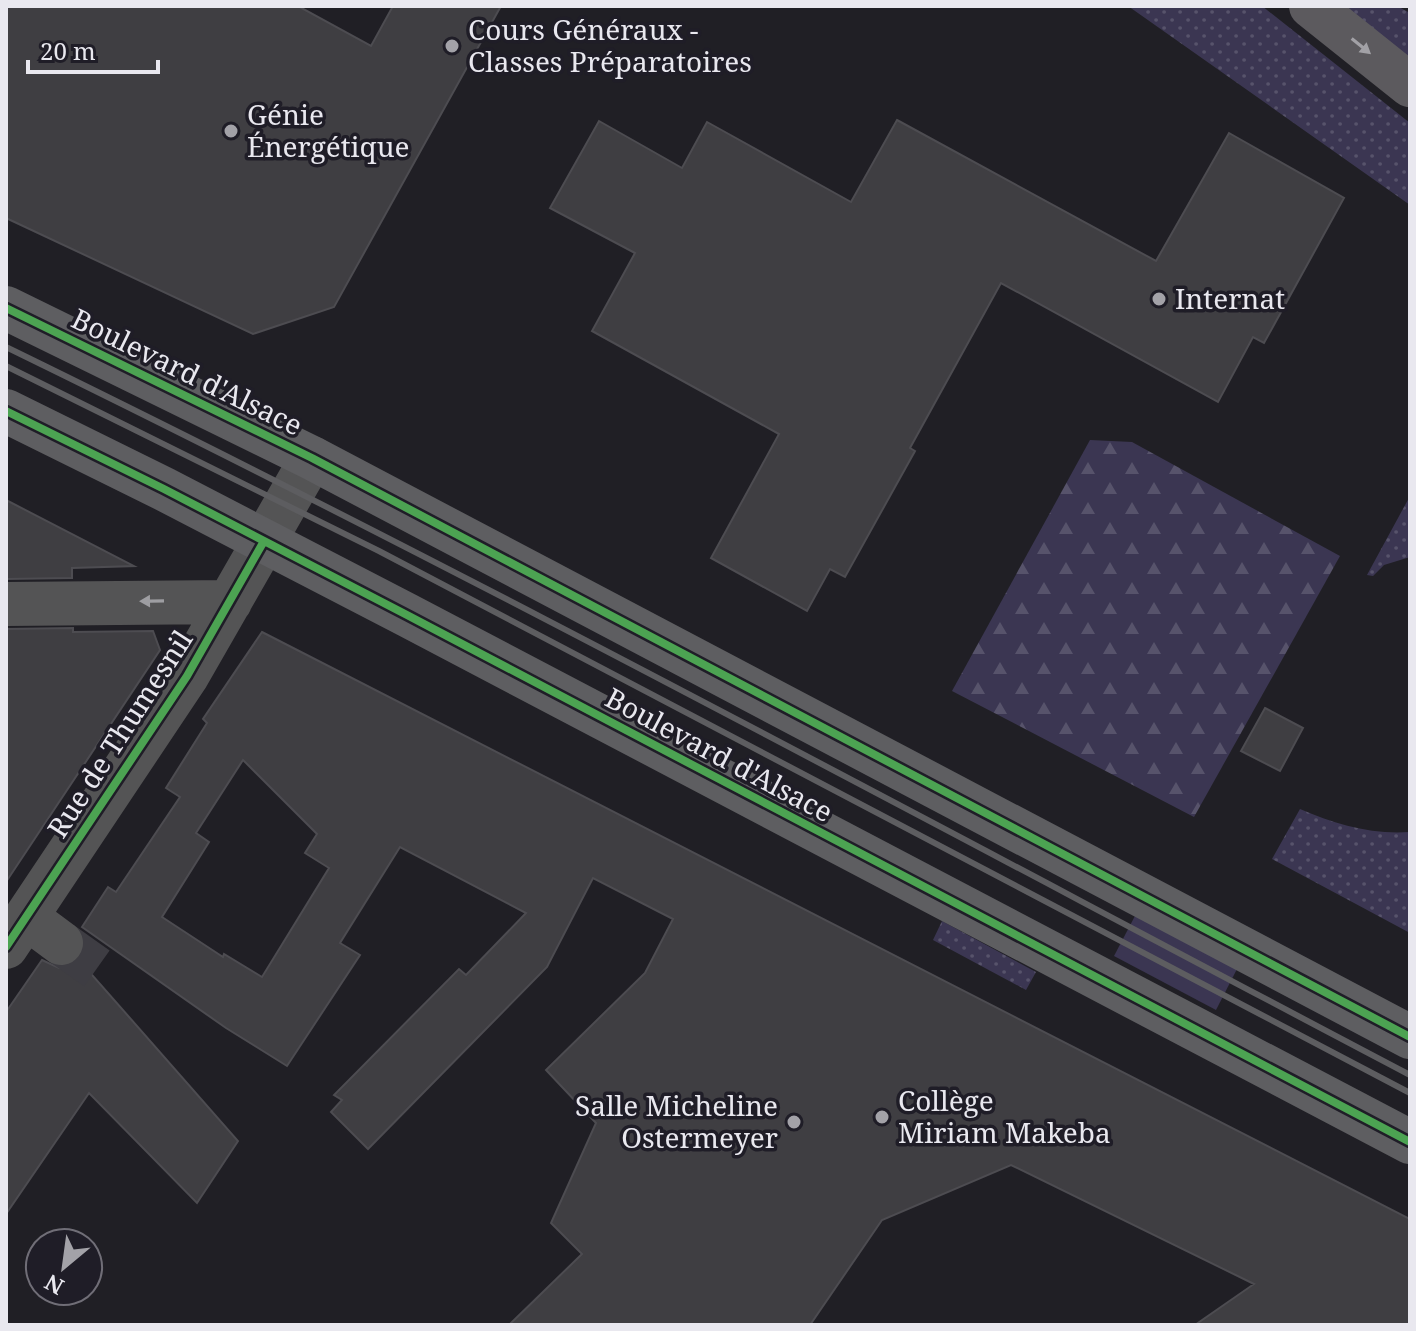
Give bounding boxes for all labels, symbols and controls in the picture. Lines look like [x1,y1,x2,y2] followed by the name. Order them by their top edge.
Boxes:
[468,10,752,80] place label: Cours Généraux - Classes Préparatoires
[28,24,158,74] scale bar
[40,34,96,67] text: 20 m
[443,37,461,55] marker: Cours Généraux - Classes Préparatoires
[1351,37,1371,53] one-way arrow
[247,95,410,165] place label: Génie Énergétique
[222,122,240,140] marker: Génie Énergétique
[1175,279,1285,317] place label: Internat
[1150,290,1168,308] marker: Internat
[66,299,309,443] street label: Boulevard d'Alsace
[139,595,164,608] one-way arrow
[38,622,201,845] street label: Rue de Thumesnil
[599,678,840,830] street label: Boulevard d'Alsace
[898,1081,1111,1151] place label: Collège Miriam Makeba
[575,1086,778,1156] place label: Salle Micheline Ostermeyer
[873,1108,891,1126] marker: Collège Miriam Makeba
[785,1113,803,1131] marker: Salle Micheline Ostermeyer
[24,1227,104,1307] north arrow
[39,1268,69,1303] text: N

